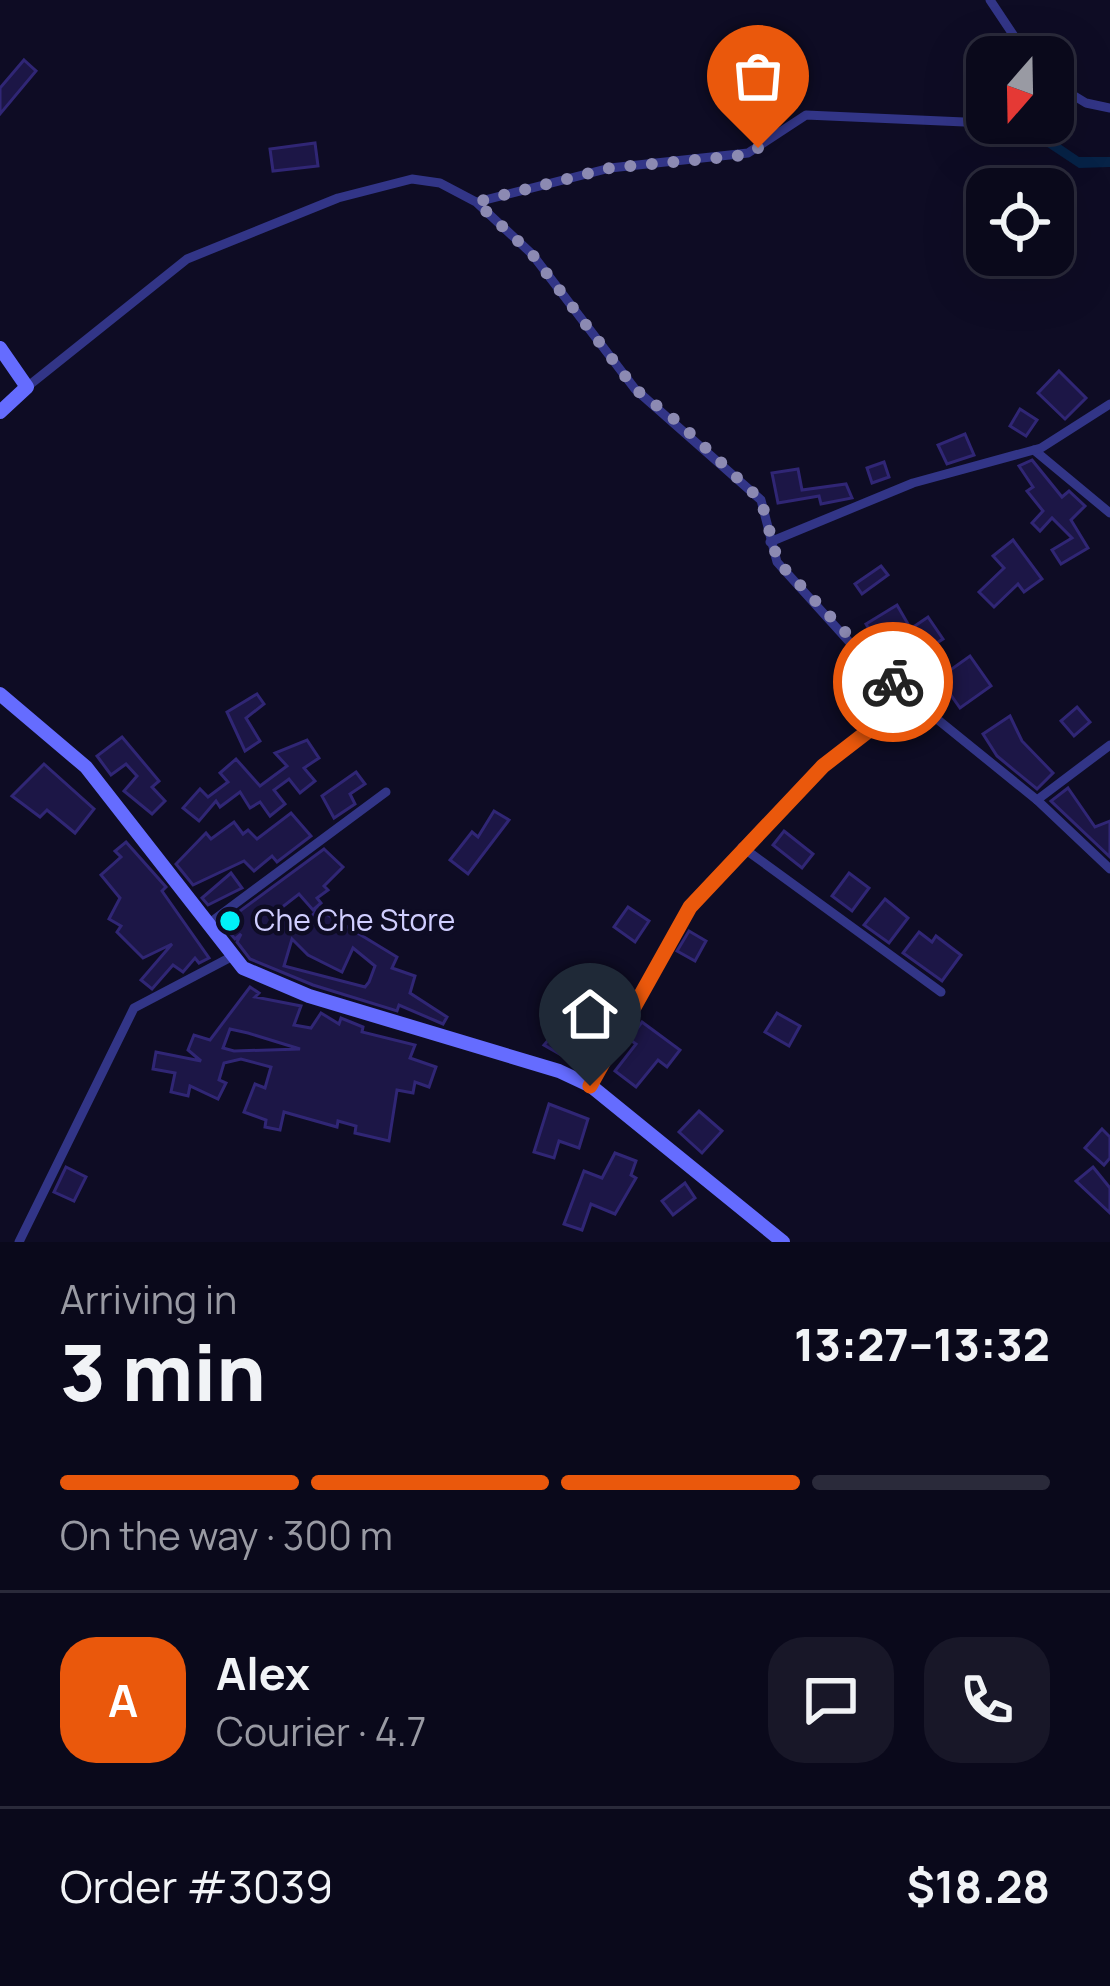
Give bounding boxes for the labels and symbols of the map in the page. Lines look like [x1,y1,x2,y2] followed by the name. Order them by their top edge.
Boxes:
[707,25,809,148] pin
[966,36,1074,144] north arrow
[833,622,953,742] courier
[254,899,455,940] place label: Che Che Store
[217,908,243,934] marker: Che Che Store
[539,963,641,1086] pin

